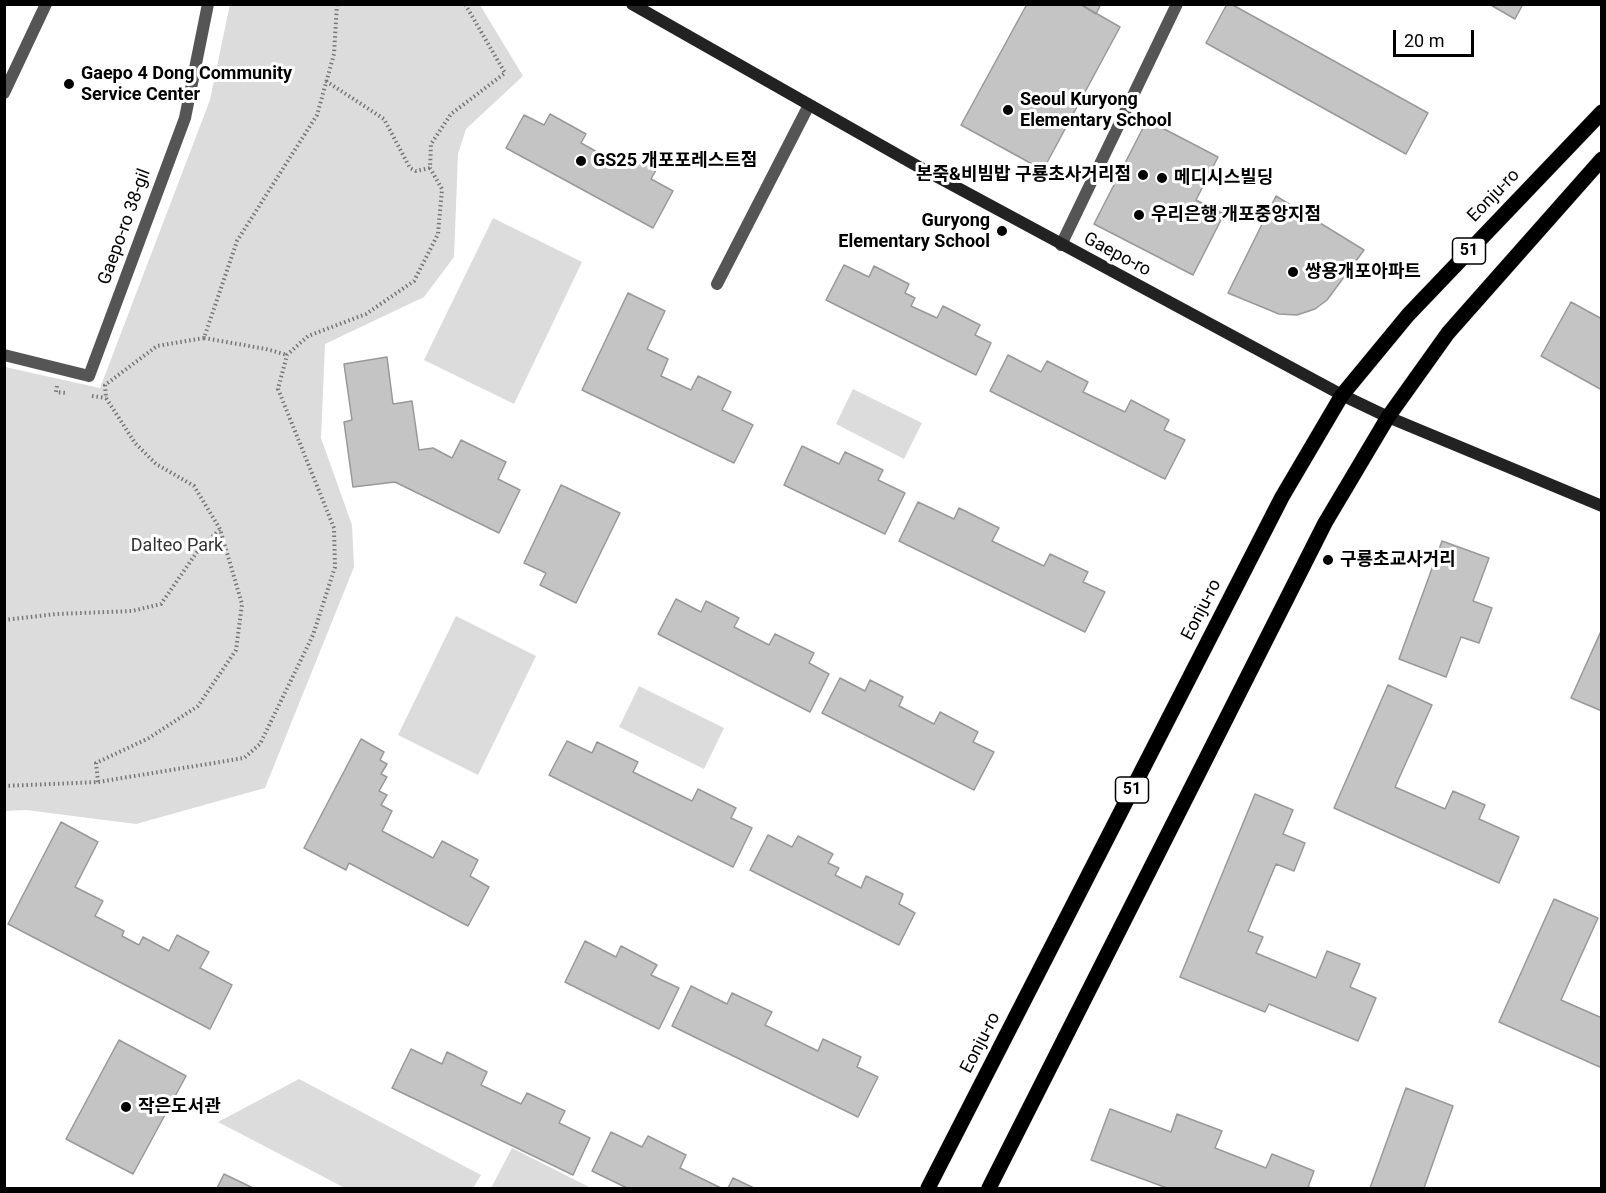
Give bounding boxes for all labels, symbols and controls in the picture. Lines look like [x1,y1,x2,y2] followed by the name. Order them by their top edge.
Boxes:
[1396,18,1477,56] scale bar
[1404,30,1444,51] text: 20 m
[81,63,292,106] place label: Gaepo 4 Dong Community Service Center
[62,77,76,91] marker: Gaepo 4 Dong Community Service Center
[1020,89,1172,132] place label: Seoul Kuryong Elementary School
[1001,103,1015,117] marker: Seoul Kuryong Elementary School
[593,150,757,172] place label: GS25 개포포레스트점
[574,154,588,168] marker: GS25 개포포레스트점
[916,164,1131,186] place label: 본죽&비빔밥 구룡초사거리점
[1463,165,1525,227] street label: Eonju-ro
[94,166,156,288] street label: Gaepo-ro 38-gil
[1174,167,1273,189] place label: 메디시스빌딩
[1136,168,1150,182] marker: 본죽&비빔밥 구룡초사거리점
[1155,171,1169,185] marker: 메디시스빌딩
[1151,204,1321,226] place label: 우리은행 개포중앙지점
[1132,208,1146,222] marker: 우리은행 개포중앙지점
[838,210,990,252] place label: Guryong Elementary School
[995,224,1009,238] marker: Guryong Elementary School
[1080,228,1154,282] street label: Gaepo-ro
[1452,238,1486,264] road number: 51
[1305,261,1421,283] place label: 쌍용개포아파트
[1286,265,1300,279] marker: 쌍용개포아파트
[131,535,223,557] park label: Dalteo Park
[1340,549,1456,571] place label: 구룡초교사거리
[1321,553,1335,567] marker: 구룡초교사거리
[1177,576,1227,644] street label: Eonju-ro
[1116,777,1148,803] road number: 51
[956,1009,1006,1077] street label: Eonju-ro
[138,1096,221,1118] place label: 작은도서관
[119,1100,133,1114] marker: 작은도서관

